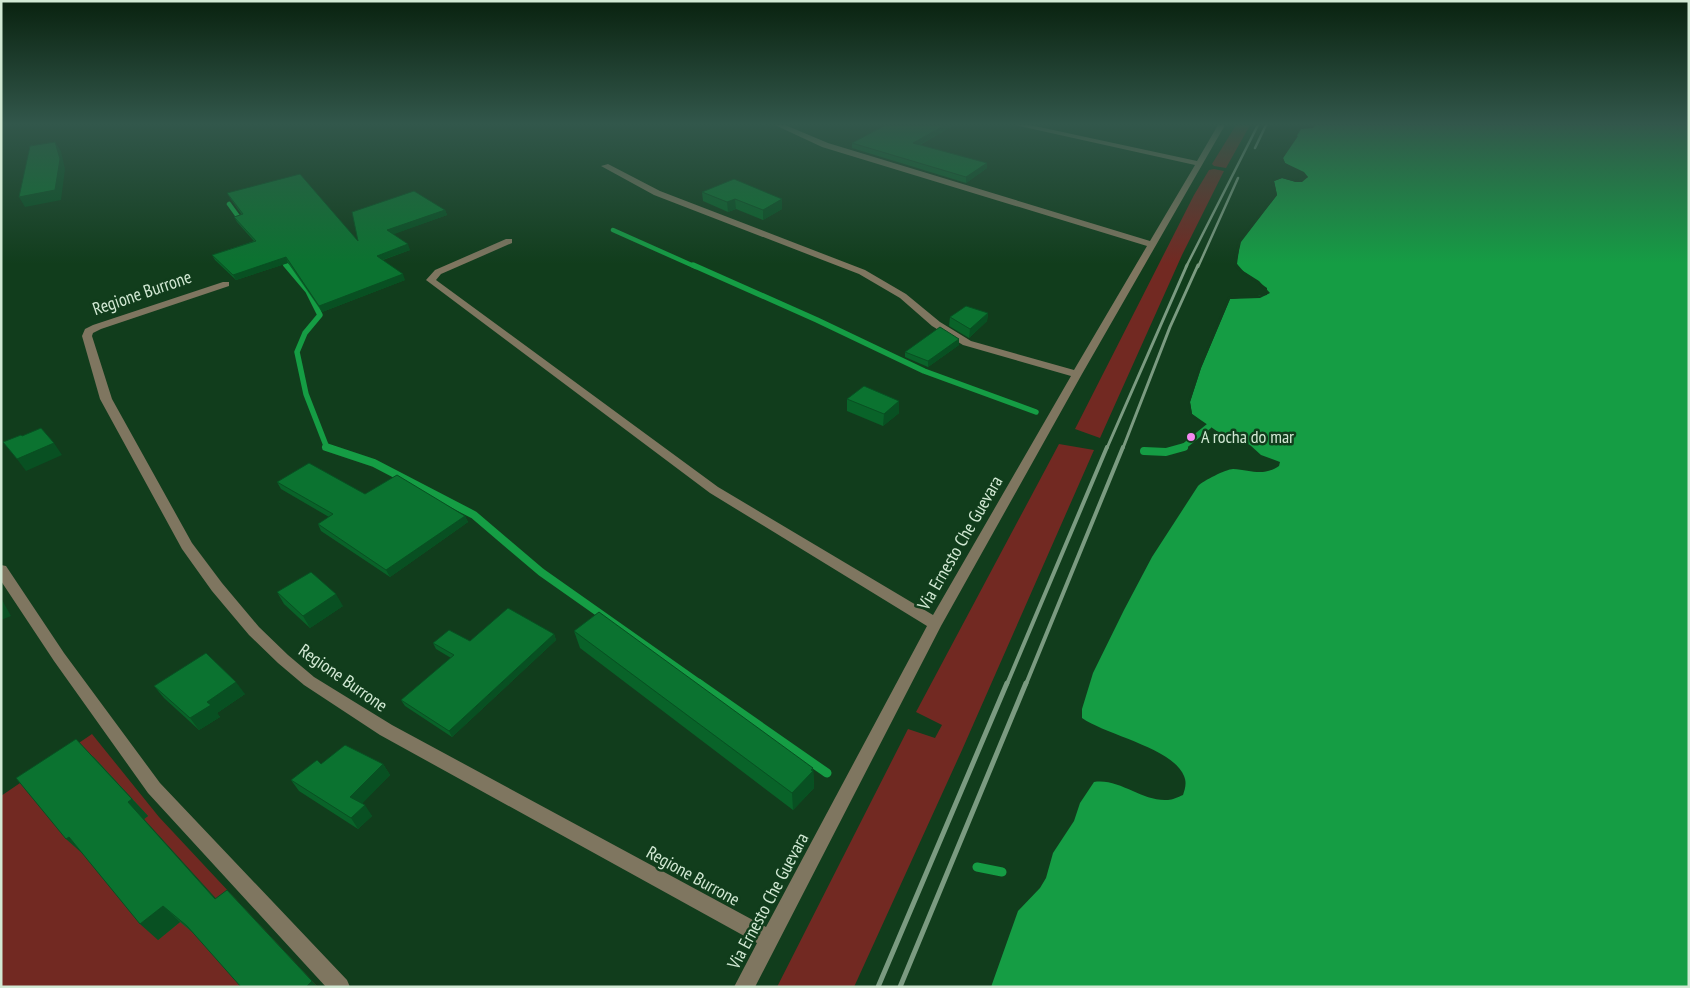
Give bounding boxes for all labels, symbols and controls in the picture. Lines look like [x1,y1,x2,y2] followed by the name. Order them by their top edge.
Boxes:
[89,265,194,320] street label: Regione Burrone
[1201,425,1294,448] place label: A rocha do mar
[1185,431,1197,443] marker: A rocha do mar
[911,472,1007,615] street label: Via Ernesto Che Guevara
[294,639,392,717] street label: Regione Burrone
[721,829,813,974] street label: Via Ernesto Che Guevara
[643,841,744,911] street label: Regione Burrone

